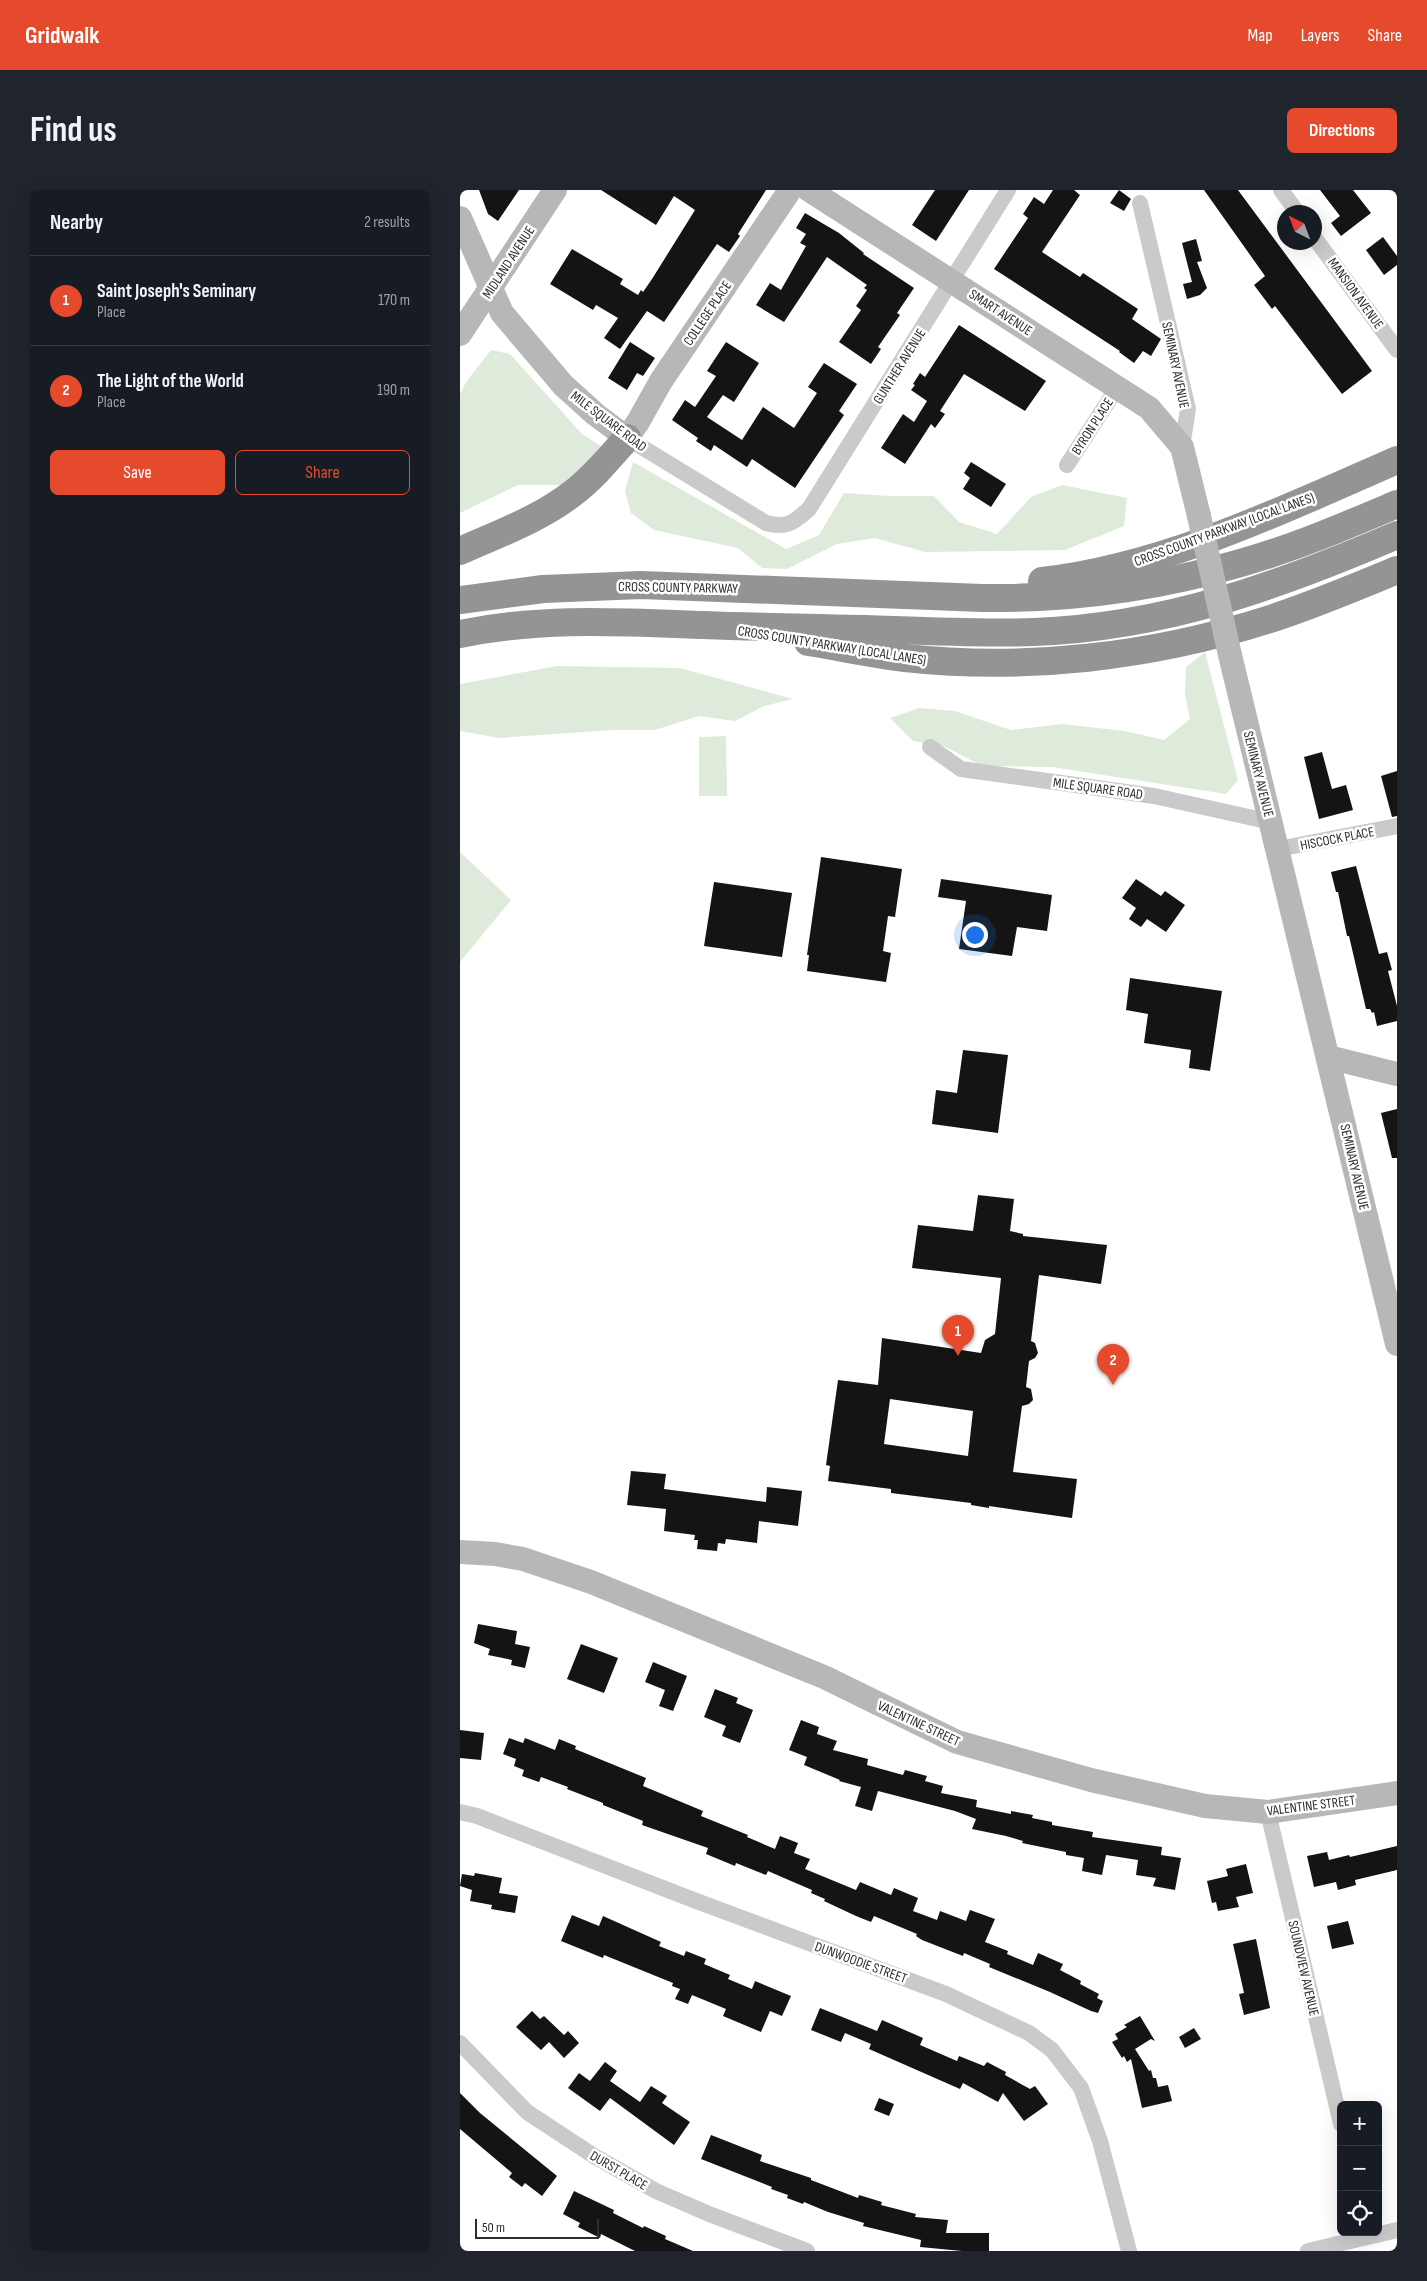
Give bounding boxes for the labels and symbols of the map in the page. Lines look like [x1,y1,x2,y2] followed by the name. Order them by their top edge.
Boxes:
[1277,205,1322,250] north arrow
[479,223,538,302] street label: MIDLAND AVENUE
[1324,254,1387,332] street label: MANSION AVENUE
[680,278,735,349] street label: COLLEGE PLACE
[966,286,1036,339] street label: SMART AVENUE
[1158,320,1193,410] street label: SEMINARY AVENUE
[869,325,929,407] street label: GUNTHER AVENUE
[567,387,650,455] street label: MILE SQUARE ROAD
[1068,395,1117,458] street label: BYRON PLACE
[1132,489,1317,570] street label: CROSS COUNTY PARKWAY (LOCAL LANES)
[618,578,738,597] street label: CROSS COUNTY PARKWAY
[736,622,927,669] street label: CROSS COUNTY PARKWAY (LOCAL LANES)
[1240,729,1277,819] street label: SEMINARY AVENUE
[1052,774,1144,803] street label: MILE SQUARE ROAD
[1299,823,1376,854] street label: HISCOCK PLACE
[962,922,988,948] your location
[1336,1122,1373,1212] street label: SEMINARY AVENUE
[942,1315,974,1356] pin: 1
[1097,1344,1129,1385] pin: 2
[875,1697,963,1750] street label: VALENTINE STREET
[1266,1792,1357,1819] street label: VALENTINE STREET
[1284,1919,1323,2018] street label: SOUNDVIEW AVENUE
[812,1938,909,1987] street label: DUNWOODIE STREET
[587,2147,651,2194] street label: DURST PLACE
[475,2216,599,2239] scale bar

